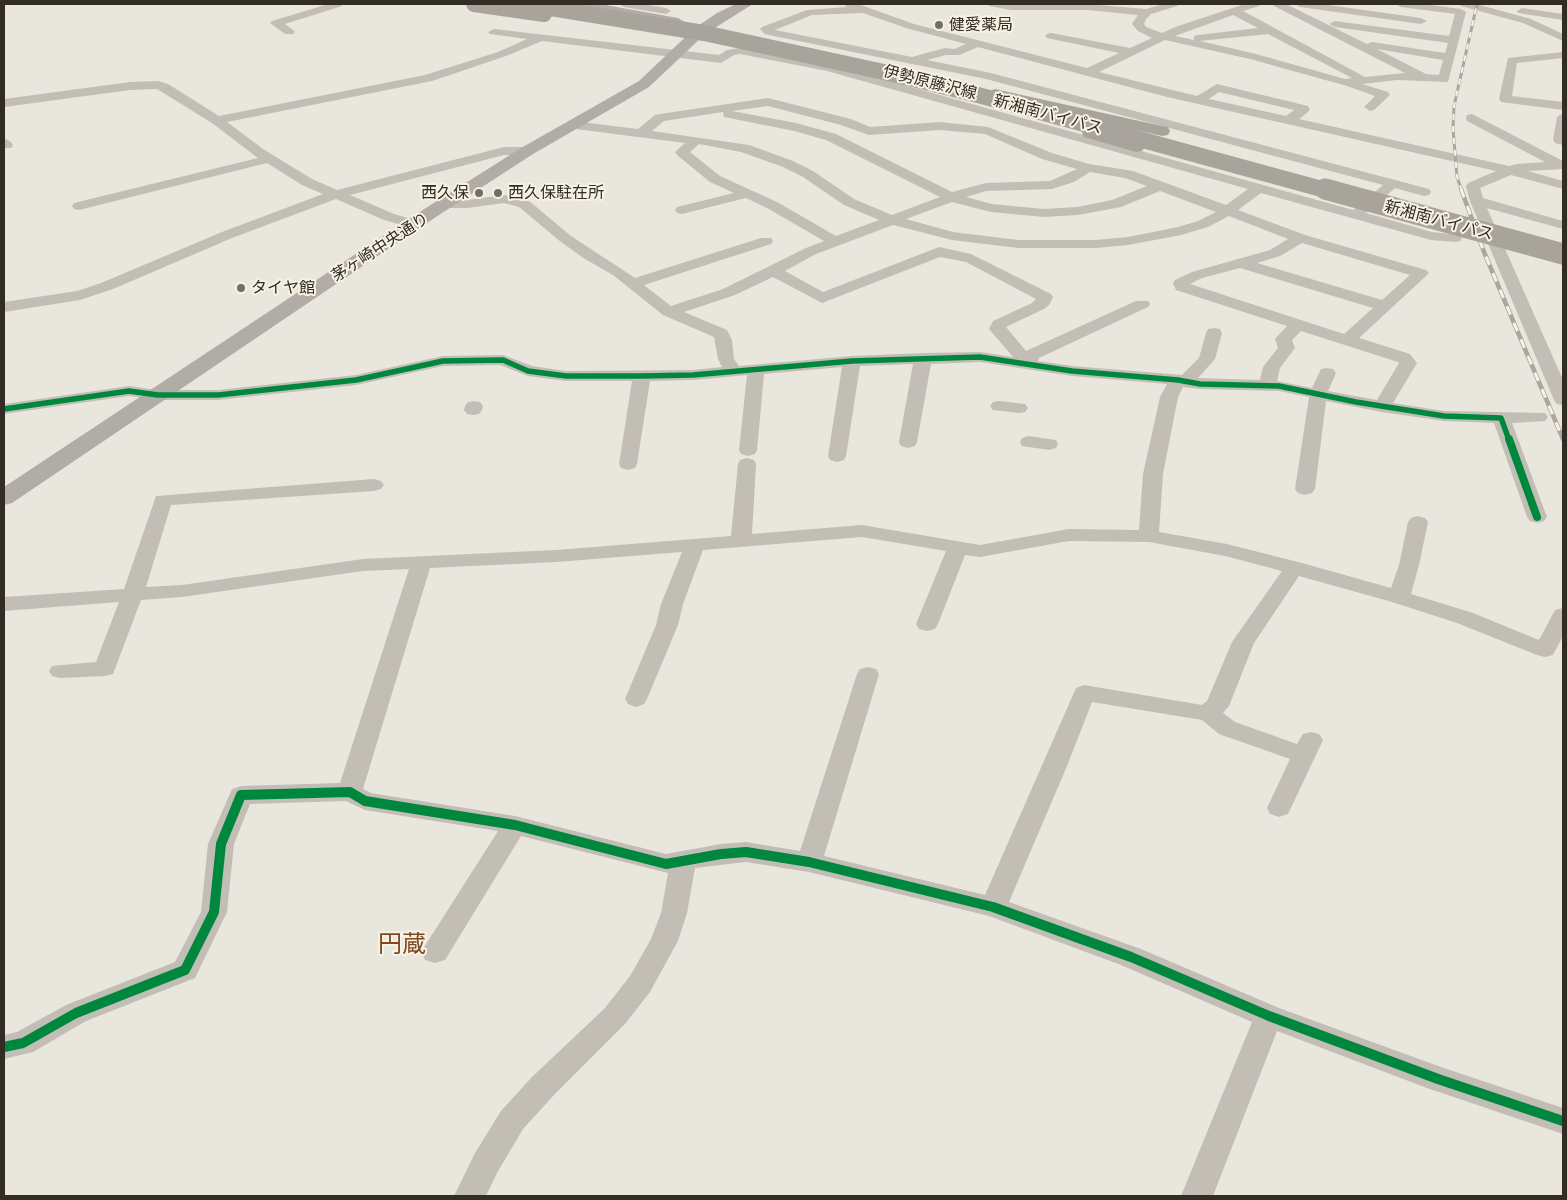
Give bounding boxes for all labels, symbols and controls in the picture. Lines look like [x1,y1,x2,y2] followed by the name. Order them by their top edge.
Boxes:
[949,15,1013,35] place label: 健愛薬局
[933,19,945,31] marker: 健愛薬局
[881,61,979,103] street label: 伊勢原藤沢線
[991,90,1105,138] street label: 新湘南バイパス
[421,183,469,203] place label: 西久保
[508,183,604,203] place label: 西久保駐在所
[473,187,485,199] marker: 西久保
[492,187,504,199] marker: 西久保駐在所
[1382,196,1496,244] street label: 新湘南バイパス
[328,208,432,286] street label: 茅ヶ崎中央通り
[251,278,315,298] place label: タイヤ館
[235,282,247,294] marker: タイヤ館
[378,930,426,958] district label: 円蔵

